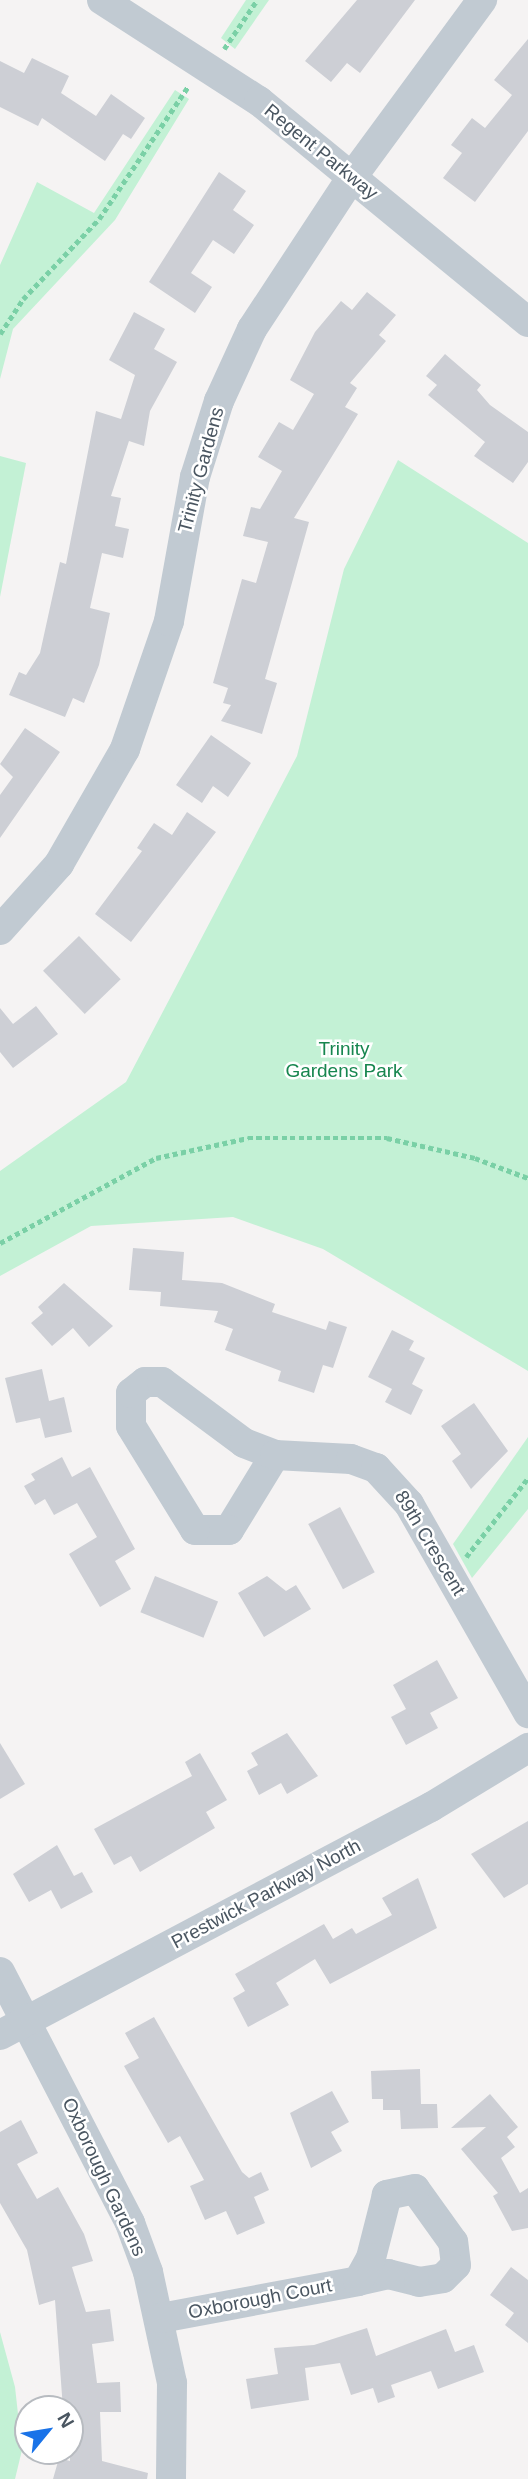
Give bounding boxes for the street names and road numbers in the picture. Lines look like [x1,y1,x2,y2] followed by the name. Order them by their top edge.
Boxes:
[260,99,382,205] street label: Regent Parkway
[173,405,229,535] street label: Trinity Gardens
[390,1486,470,1600] street label: 89th Crescent
[167,1834,365,1954] street label: Prestwick Parkway North
[57,2094,151,2260] street label: Oxborough Gardens
[186,2274,334,2324] street label: Oxborough Court

